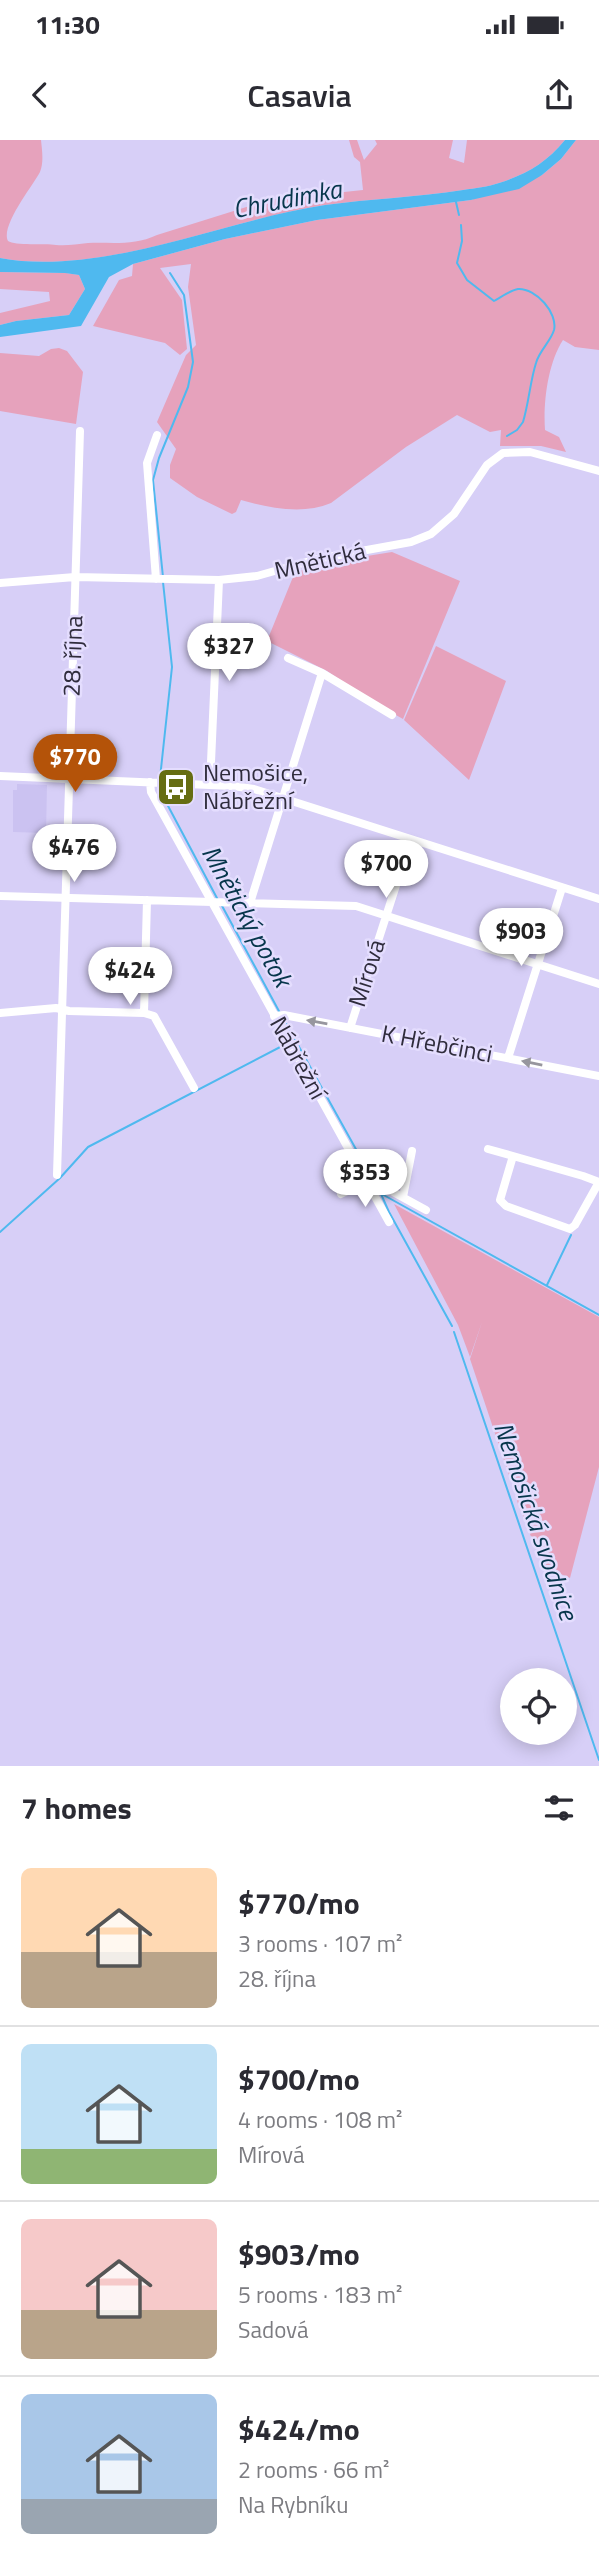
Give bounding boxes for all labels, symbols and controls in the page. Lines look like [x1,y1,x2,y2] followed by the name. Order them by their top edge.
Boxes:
[35,5,100,44] text: 11:30
[247,71,352,119] text: Casavia
[21,76,59,114] icon: back
[540,76,578,114] icon: share
[229,168,347,228] water label: Chrudimka
[271,532,369,588] street label: Mnětická
[53,615,91,697] street label: 28. října
[188,624,270,683] pin: $327
[203,628,255,663] text: $327
[34,734,116,794] pin: $770
[49,739,101,774] text: $770
[203,754,308,818] place label: Nemošice, Nábřežní
[155,766,197,808] bus stop icon: Nemošice, Nábřežní
[33,824,115,884] pin: $476
[48,829,100,864] text: $476
[192,838,304,997] water label: Mnětický potok
[345,840,427,900] pin: $700
[360,845,412,880] text: $700
[480,908,562,968] pin: $903
[495,913,547,948] text: $903
[338,934,394,1011] street label: Mírová
[89,948,171,1007] pin: $424
[104,952,156,987] text: $424
[261,1009,337,1107] street label: Nábřežní
[379,1015,496,1071] street label: K Hřebčinci
[306,1016,328,1027] one-way arrow
[521,1057,543,1068] one-way arrow
[324,1150,406,1209] pin: $353
[339,1154,391,1189] text: $353
[484,1417,589,1627] water label: Nemošická svodnice
[500,1668,577,1745] map controls
[500,1668,577,1745] button: locate
[21,1785,132,1831] text: 7 homes
[540,1789,578,1827] icon: filters
[238,1880,360,1926] text: $770/mo
[77,1896,161,1980] icon: home
[238,1926,402,1961] text: 3 rooms · 107 m²
[238,1961,316,1996] text: 28. října
[238,2056,360,2102] text: $700/mo
[77,2072,161,2156] icon: home
[238,2102,402,2137] text: 4 rooms · 108 m²
[238,2137,304,2172] text: Mírová
[238,2231,360,2277] text: $903/mo
[77,2247,161,2331] icon: home
[238,2277,402,2312] text: 5 rooms · 183 m²
[238,2312,309,2347] text: Sadová
[238,2406,360,2452] text: $424/mo
[77,2422,161,2506] icon: home
[238,2452,389,2487] text: 2 rooms · 66 m²
[238,2487,348,2522] text: Na Rybníku

